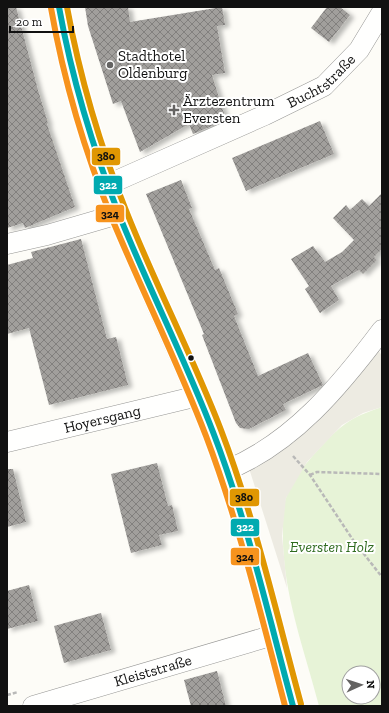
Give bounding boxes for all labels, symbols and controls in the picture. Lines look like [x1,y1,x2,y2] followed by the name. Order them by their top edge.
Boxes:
[10,8,73,34] scale bar
[16,15,43,29] text: 20 m
[118,47,188,82] place label: Stadthotel Oldenburg
[284,50,359,112] street label: Buchtstraße
[105,60,115,70] marker: Stadthotel Oldenburg
[183,92,274,127] place label: Ärztezentrum Eversten
[168,104,180,116] marker: Ärztezentrum Eversten
[91,147,121,166] line badge: 380
[97,150,115,163] text: 380
[93,175,123,195] line badge: 322
[99,179,117,192] text: 322
[95,204,125,223] line badge: 324
[101,208,120,221] text: 324
[186,353,196,363] unlabelled marker
[62,401,142,437] street label: Hoyersgang
[229,488,260,507] line badge: 380
[235,491,253,504] text: 380
[230,518,260,537] line badge: 322
[236,521,254,534] text: 322
[290,538,375,556] park label: Eversten Holz
[230,547,260,566] line badge: 324
[236,551,255,564] text: 324
[112,651,194,691] street label: Kleiststraße
[341,665,381,705] north arrow
[364,680,377,690] text: N

